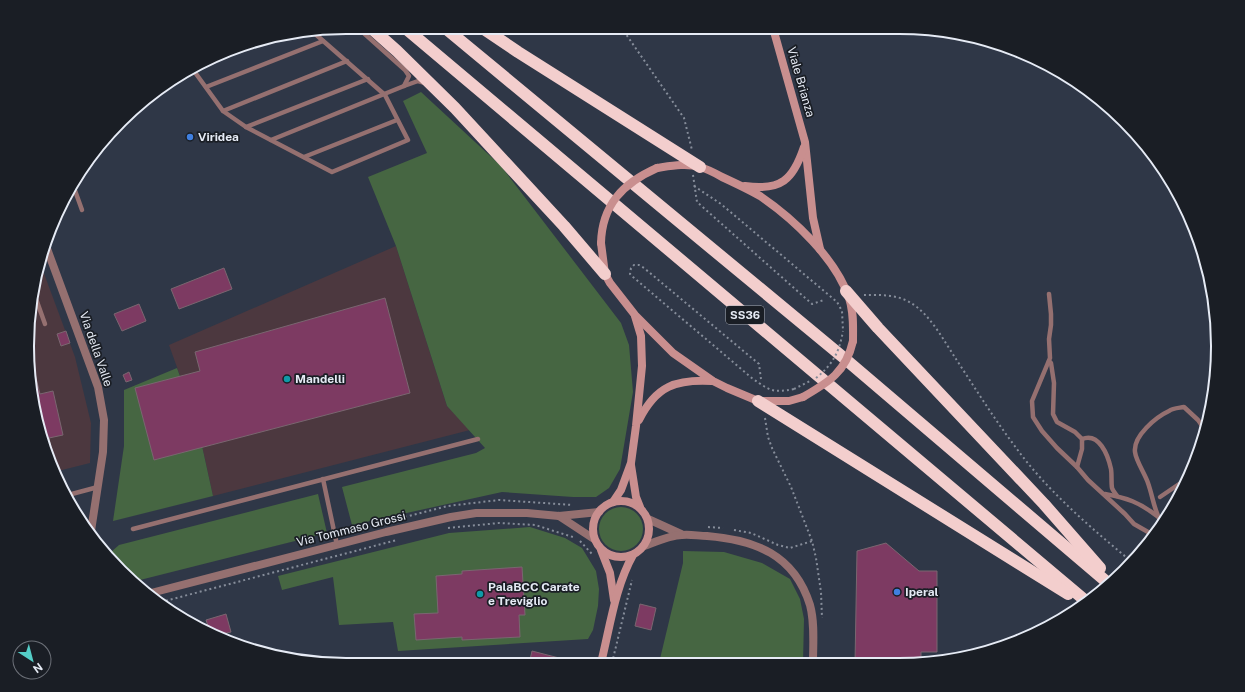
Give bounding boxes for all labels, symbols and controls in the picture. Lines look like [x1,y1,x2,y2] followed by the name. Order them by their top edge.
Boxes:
[784,45,818,119] street label: Viale Brianza
[198,130,239,144] place label: Viridea
[185,132,195,142] marker: Viridea
[726,306,764,324] road number: SS36
[77,310,115,389] street label: Via della Valle
[295,372,345,386] place label: Mandelli
[282,374,292,384] marker: Mandelli
[295,509,407,549] street label: Via Tommaso Grossi
[488,580,580,608] place label: PalaBCC Carate e Treviglio
[905,585,938,599] place label: Iperal
[892,587,902,597] marker: Iperal
[475,589,485,599] marker: PalaBCC Carate e Treviglio
[12,640,52,680] north arrow
[31,661,45,675] text: N

